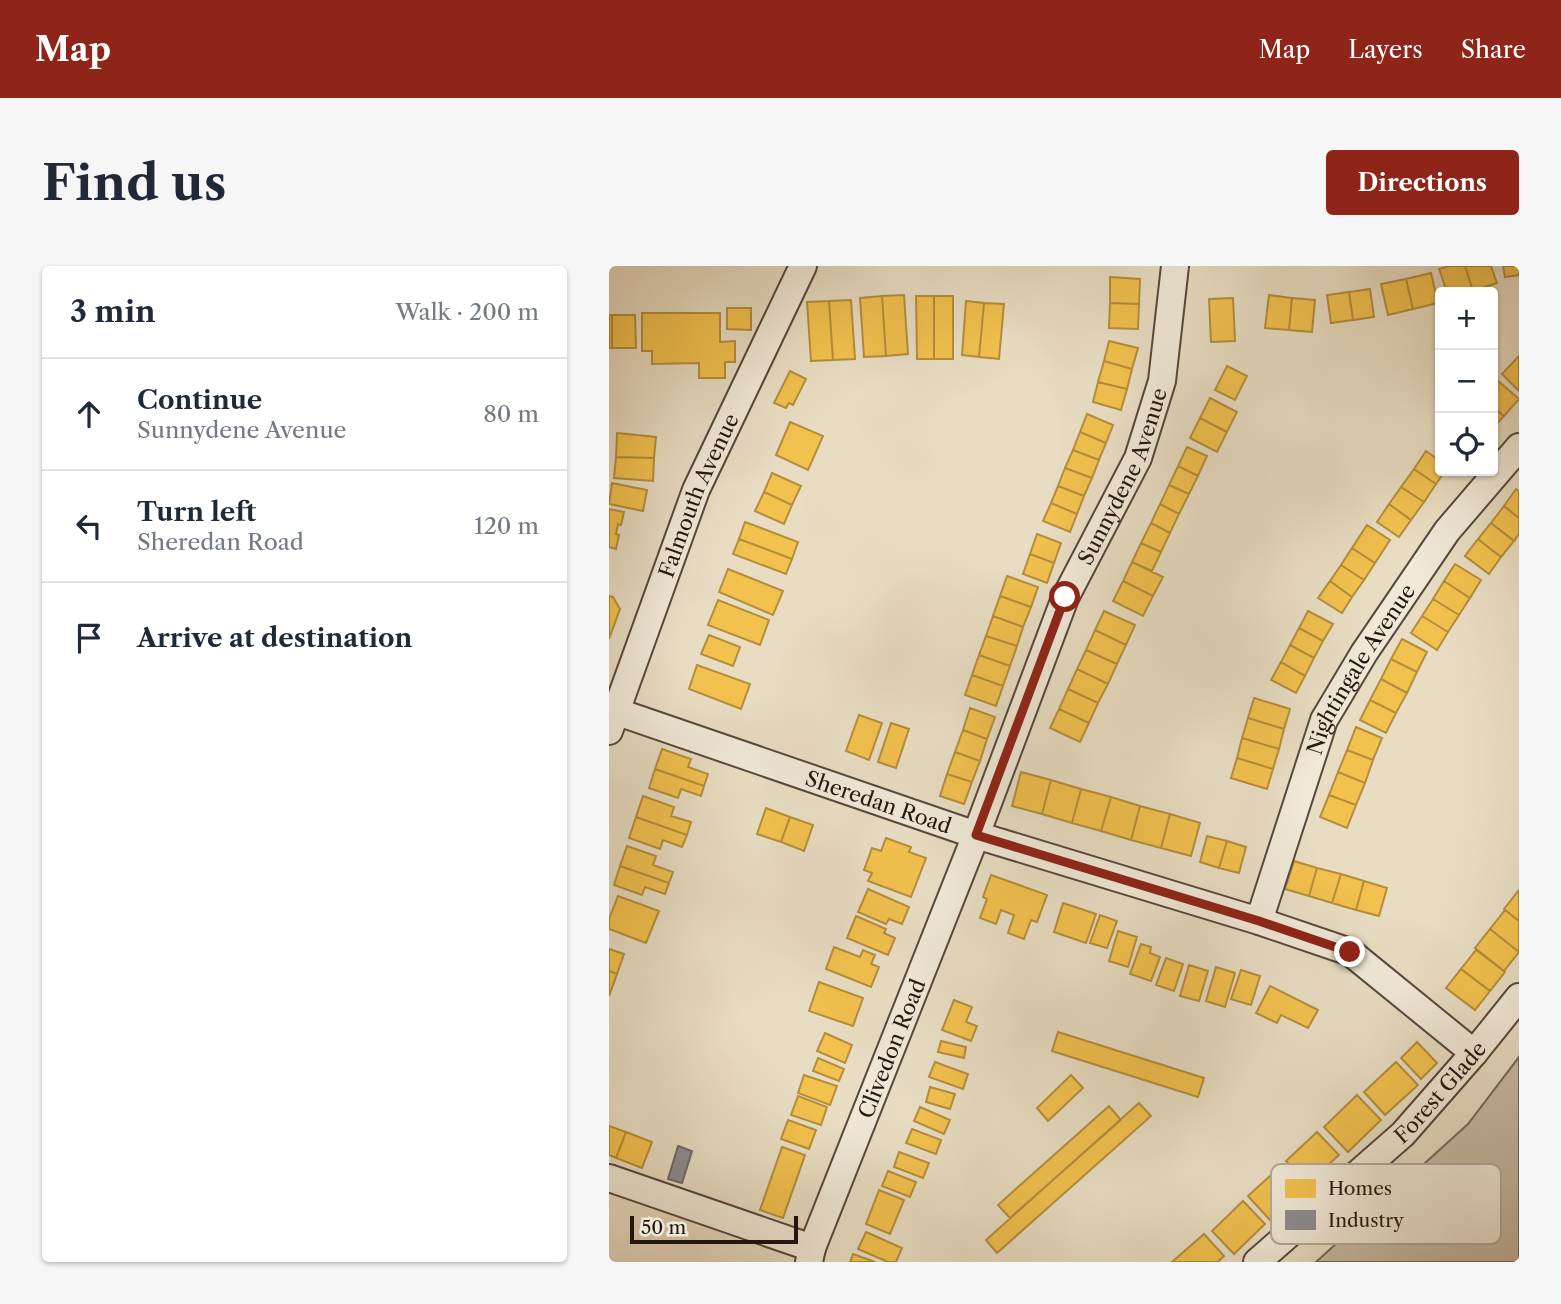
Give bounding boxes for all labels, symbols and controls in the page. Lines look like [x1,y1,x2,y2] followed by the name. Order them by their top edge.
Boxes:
[35,29,111,70] text: Map
[1259,35,1310,64] text: Map
[1348,35,1423,64] text: Layers
[1461,35,1526,64] text: Share
[1326,150,1519,215] button: Directions
[42,152,226,213] text: Find us
[1435,287,1498,476] map controls
[1435,287,1498,350] button: +
[70,293,156,330] text: 3 min
[395,298,539,326] text: Walk · 200 m
[1435,350,1498,413] button: −
[137,384,262,416] text: Continue
[1072,385,1172,569] street label: Sunnydene Avenue
[70,395,108,433] icon: ahead
[483,400,539,428] text: 80 m
[653,409,743,581] street label: Falmouth Avenue
[1435,413,1498,476] button: locate
[137,416,346,444] text: Sunnydene Avenue
[137,496,256,528] text: Turn left
[70,507,108,545] icon: left
[474,512,539,540] text: 120 m
[137,528,304,556] text: Sheredan Road
[1301,579,1420,758] street label: Nightingale Avenue
[1049,581,1080,612] route start
[70,619,108,657] icon: arrive
[137,622,412,654] text: Arrive at destination
[802,765,955,838] street label: Sheredan Road
[1334,936,1365,967] route end
[852,975,930,1122] street label: Clivedon Road
[1389,1036,1491,1148] street label: Forest Glade
[1271,1164,1501,1244] legend
[1328,1177,1392,1200] text: Homes
[1328,1209,1404,1232] text: Industry
[630,1213,798,1245] scale bar
[641,1216,686,1239] text: 50 m

